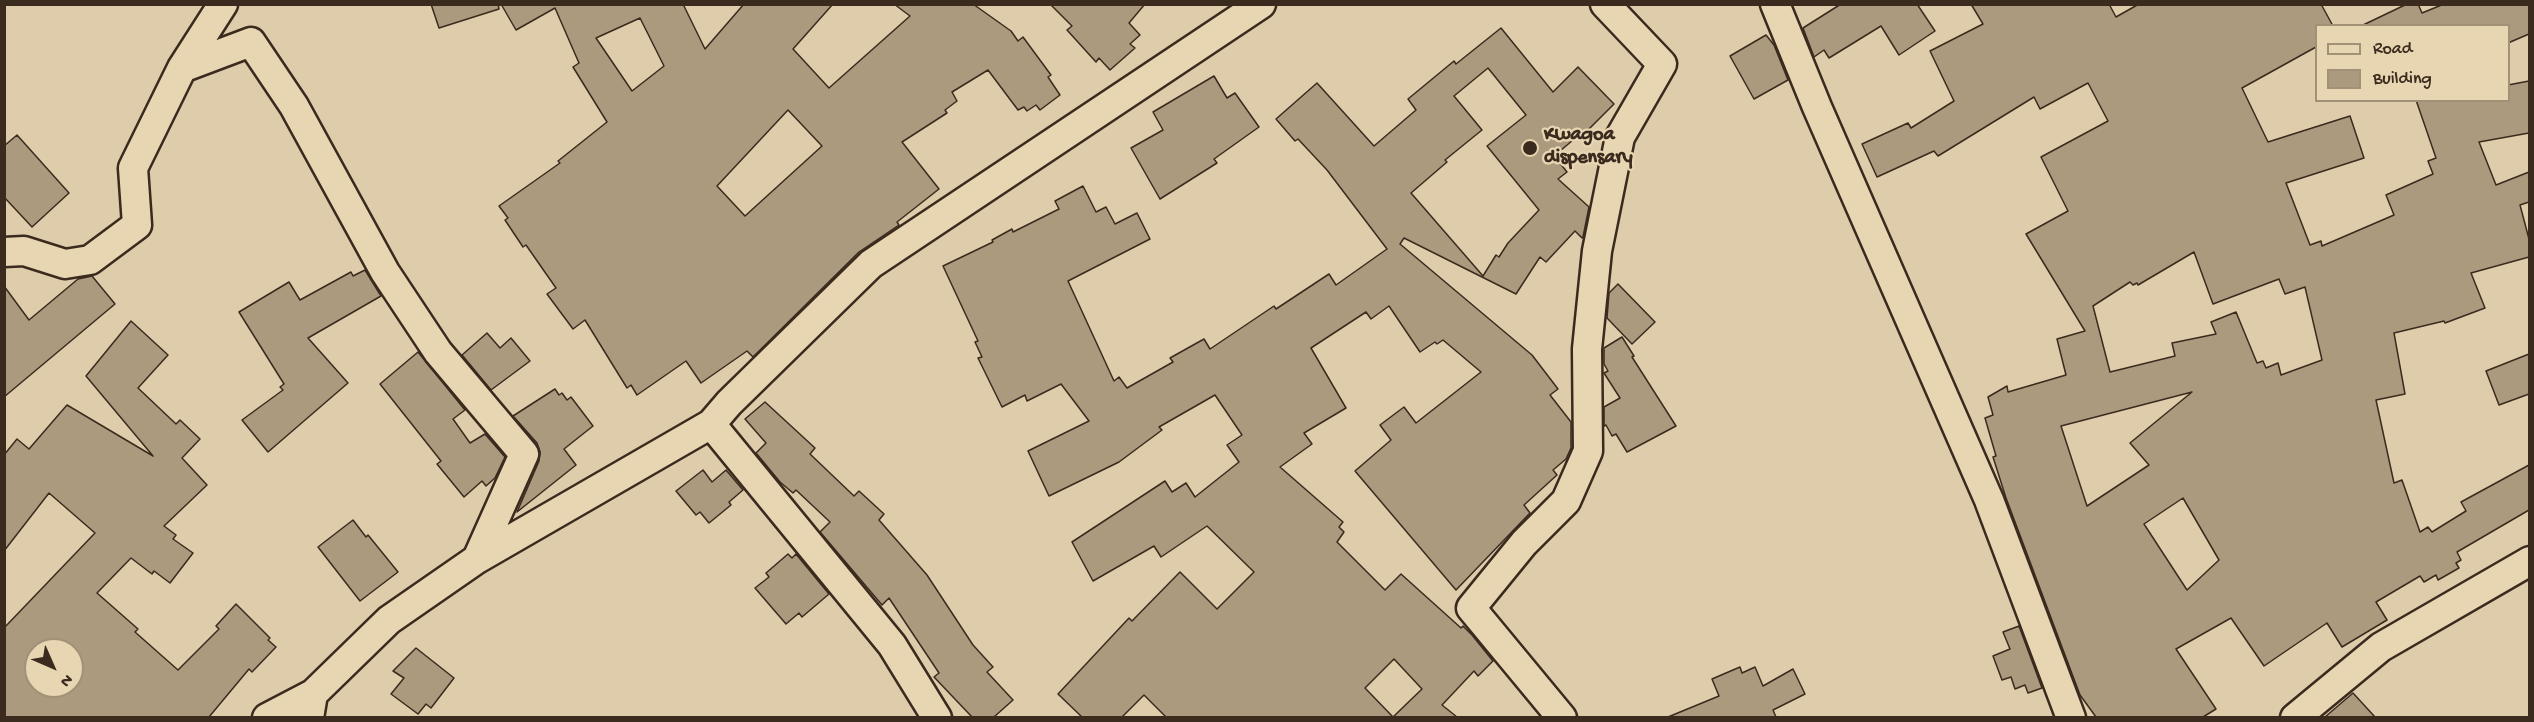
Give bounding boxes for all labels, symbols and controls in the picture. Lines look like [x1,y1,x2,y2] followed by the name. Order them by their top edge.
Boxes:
[2315,24,2510,102] legend
[2373,39,2412,60] text: Road
[2373,69,2432,90] text: Building
[1544,124,1632,171] place label: Kwagoa dispensary
[1521,139,1539,157] marker: Kwagoa dispensary
[24,638,84,698] north arrow
[55,669,76,690] text: N

